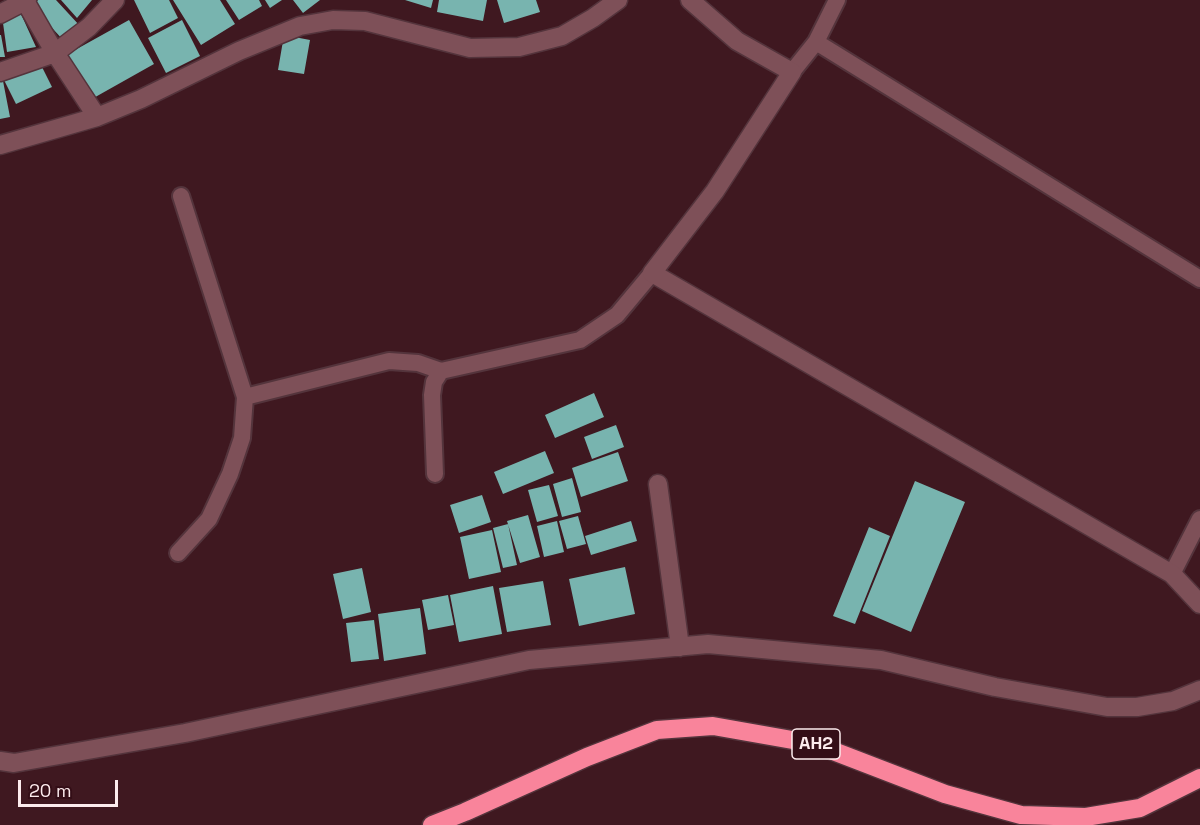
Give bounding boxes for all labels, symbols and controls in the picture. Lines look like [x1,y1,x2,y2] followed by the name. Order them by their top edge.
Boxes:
[792,729,840,759] road number: AH2
[21,768,122,806] scale bar
[29,779,72,802] text: 20 m

